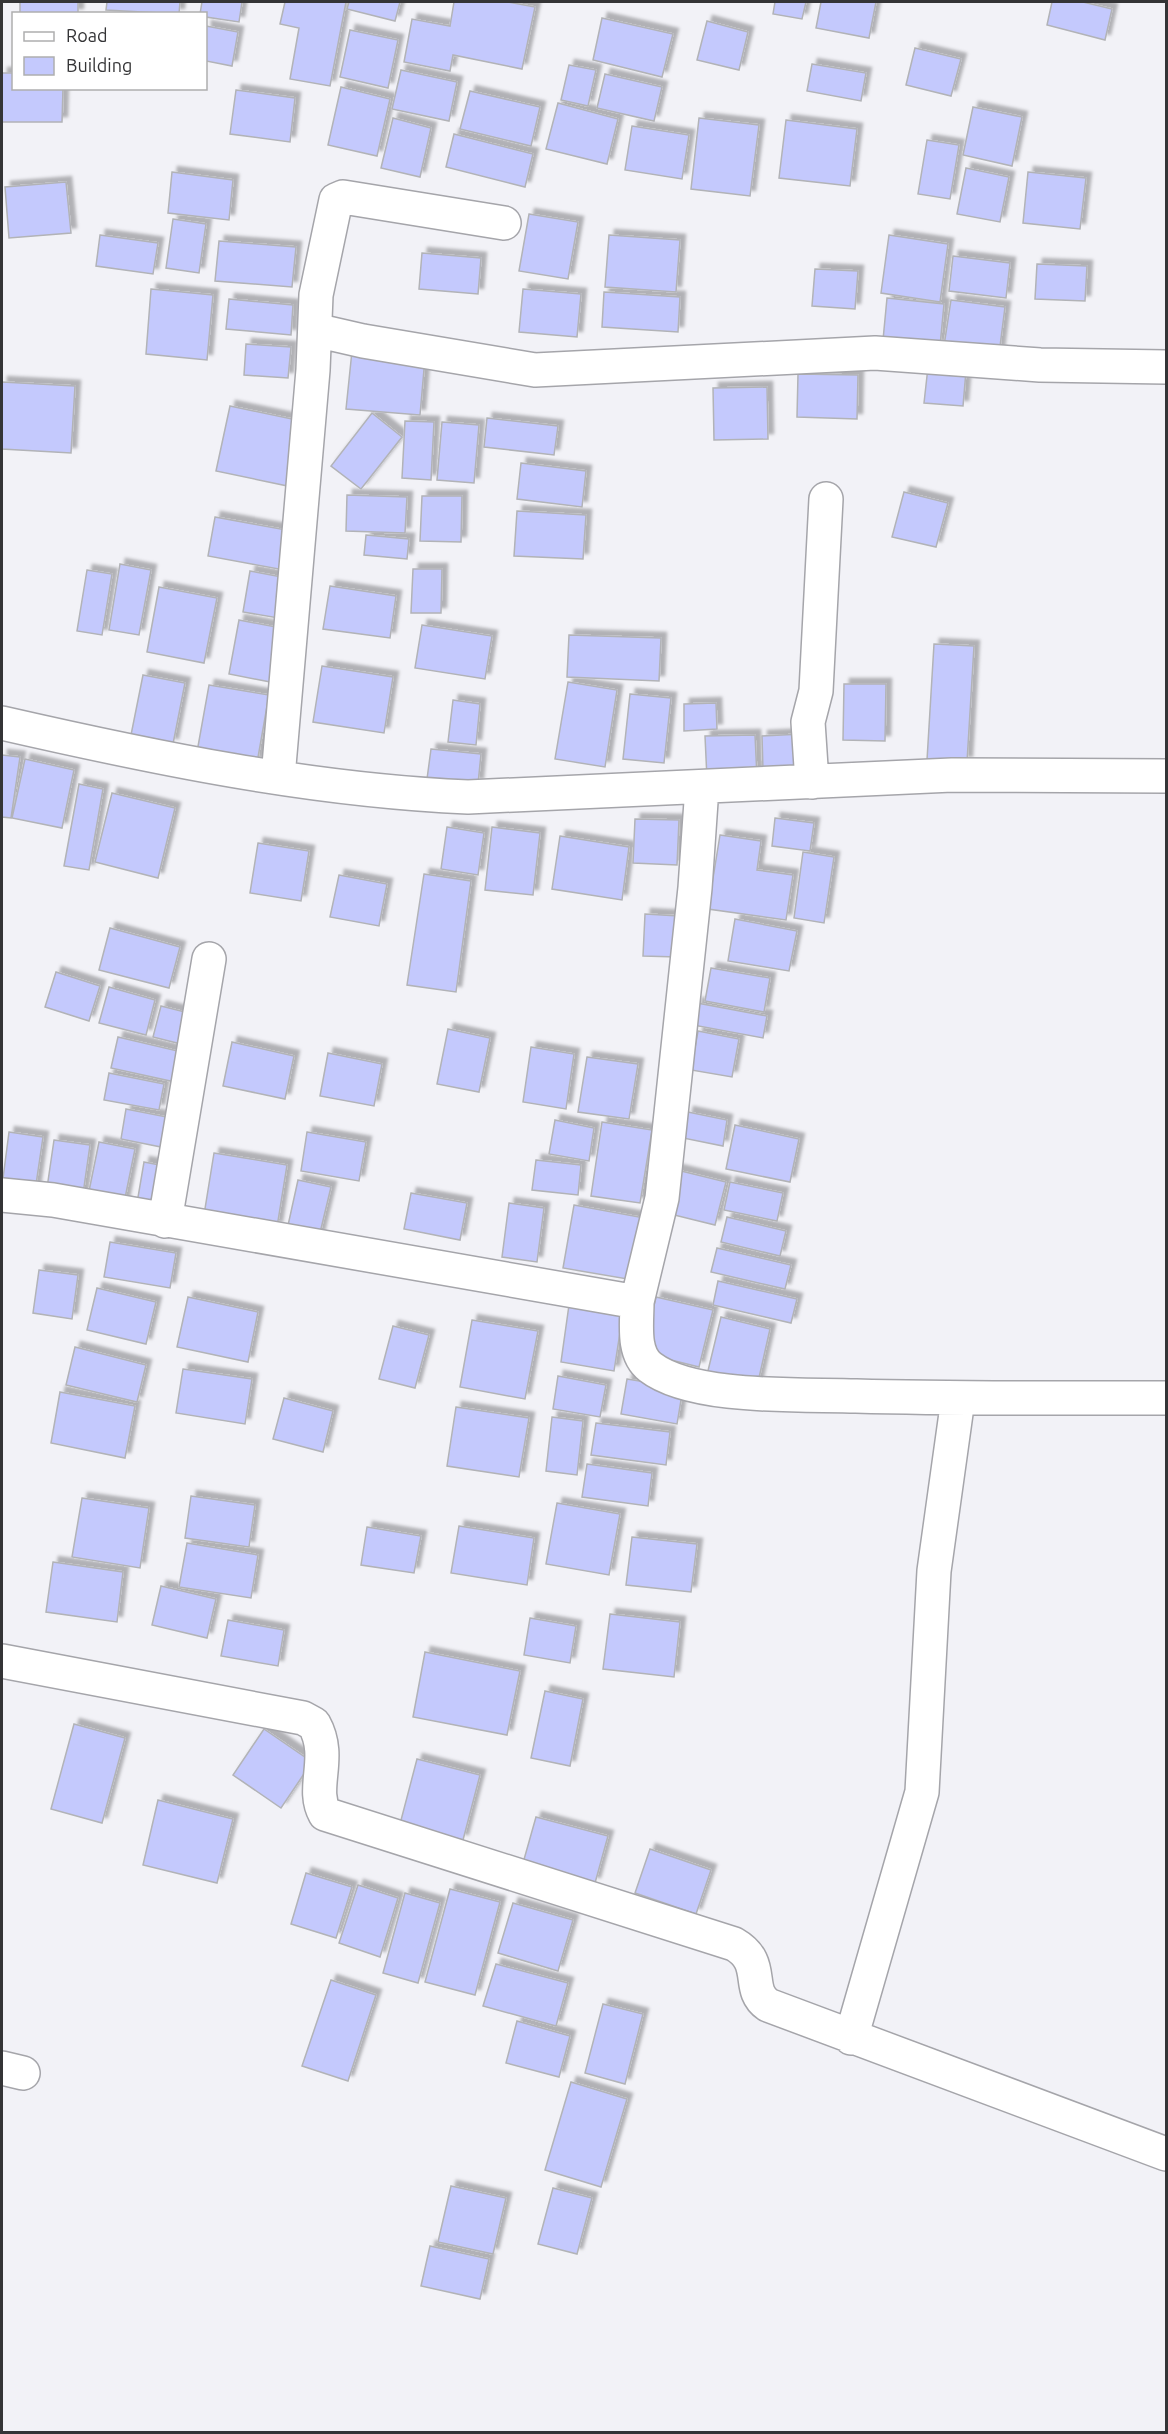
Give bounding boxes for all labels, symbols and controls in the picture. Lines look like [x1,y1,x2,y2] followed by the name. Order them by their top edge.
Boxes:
[12,12,207,90] legend
[66,25,108,45] text: Road
[66,55,132,75] text: Building

